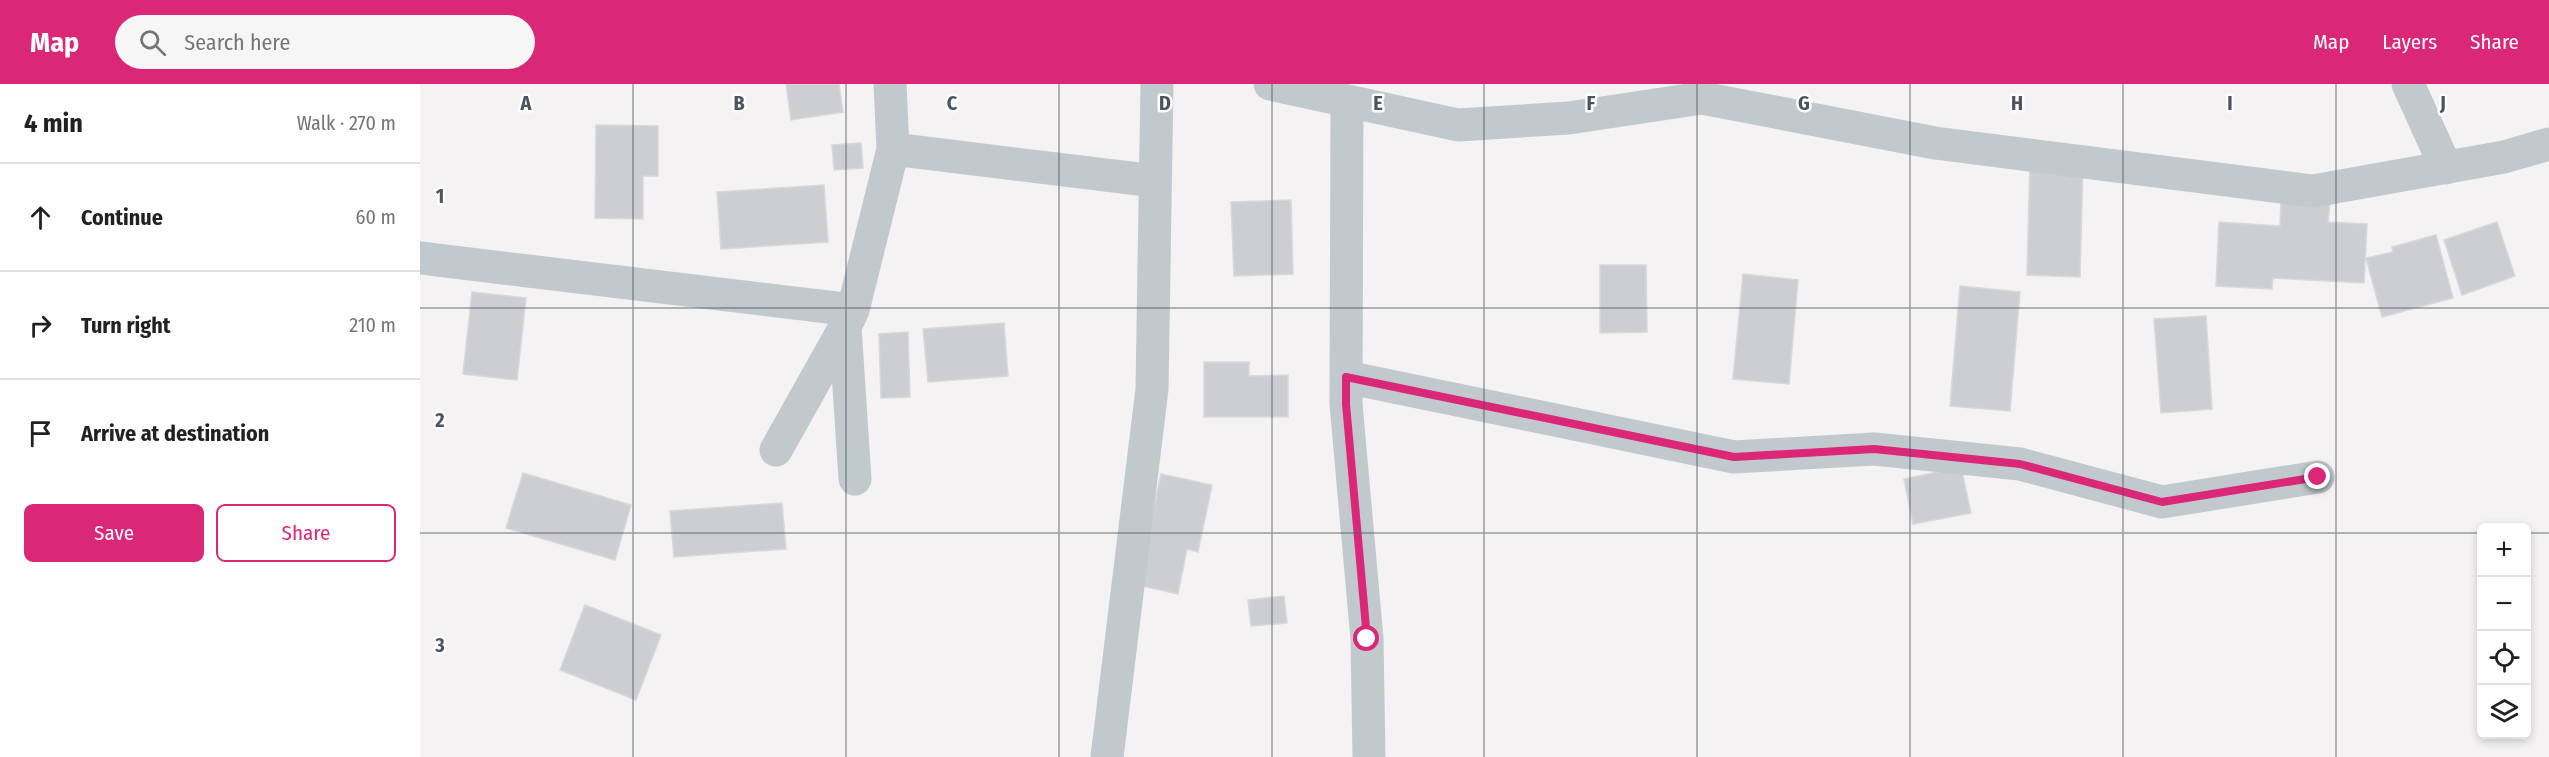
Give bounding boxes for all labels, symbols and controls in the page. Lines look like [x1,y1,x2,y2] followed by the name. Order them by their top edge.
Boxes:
[115,15,535,69] search box
[30,26,79,59] text: Map
[136,26,169,59] icon: search
[184,29,290,56] text: Search here
[2313,29,2349,55] text: Map
[2382,29,2437,55] text: Layers
[2470,29,2519,55] text: Share
[520,91,533,115] text: A
[733,91,745,115] text: B
[947,91,958,115] text: C
[1159,91,1171,115] text: D
[1373,91,1383,115] text: E
[1587,91,1596,115] text: F
[1798,91,1810,115] text: G
[2011,91,2023,115] text: H
[2227,91,2233,115] text: I
[2439,91,2446,115] text: J
[24,108,83,139] text: 4 min
[297,111,396,135] text: Walk · 270 m
[436,184,444,208] text: 1
[24,201,57,234] icon: ahead
[81,204,163,231] text: Continue
[356,205,396,229] text: 60 m
[24,309,57,342] icon: right
[81,312,170,339] text: Turn right
[349,313,396,337] text: 210 m
[434,408,445,432] text: 2
[24,417,57,450] icon: arrive
[81,420,269,447] text: Arrive at destination
[2304,463,2330,489] route end
[24,504,204,562] button: Save
[216,504,396,562] button: Share
[2477,523,2531,739] map controls
[2477,523,2531,577] button: +
[2477,577,2531,631] button: −
[1353,625,1379,651] route start
[2477,631,2531,685] button: locate
[434,633,445,657] text: 3
[2477,685,2531,739] button: layers

